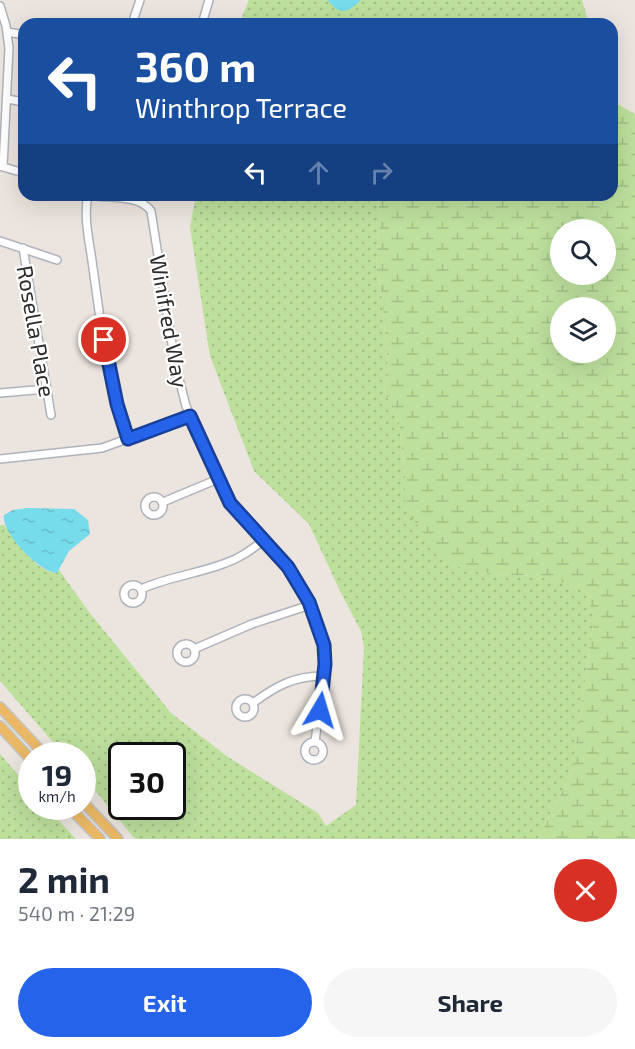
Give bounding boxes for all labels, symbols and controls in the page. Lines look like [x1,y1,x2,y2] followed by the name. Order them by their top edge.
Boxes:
[135,40,256,90] text: 360 m
[36,42,114,120] icon: left
[135,91,347,123] text: Winthrop Terrace
[239,156,272,189] icon: left
[302,156,335,189] icon: ahead
[365,156,398,189] icon: right
[550,219,616,363] map controls
[550,219,616,285] button: search
[145,252,195,390] street label: Winifred Way
[13,263,61,399] street label: Rosella Place
[550,297,616,363] button: layers
[78,314,129,365] pin
[87,323,120,356] icon: arrive
[288,678,352,742] position arrow
[108,742,186,820] speed limit sign: 30
[42,756,72,792] text: 19
[38,787,76,805] text: km/h
[18,857,110,900] text: 2 min
[554,859,617,922] button: close
[18,901,135,925] text: 540 m · 21:29
[18,968,312,1037] button: Exit
[324,968,617,1037] button: Share

